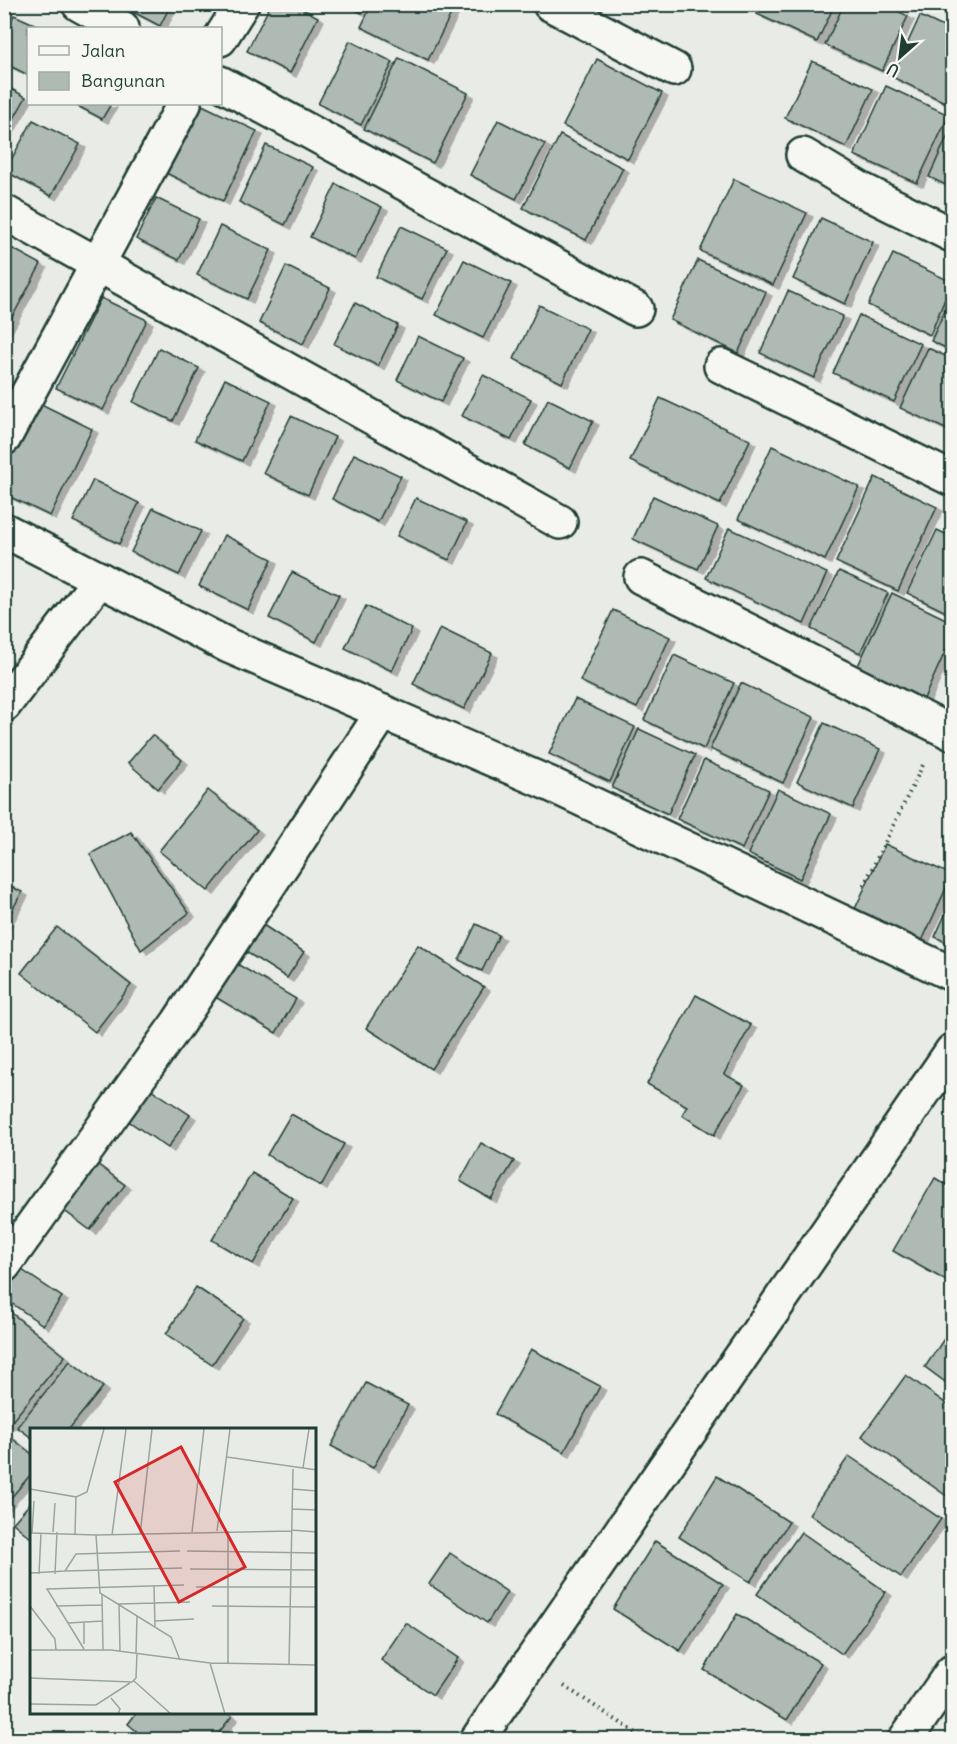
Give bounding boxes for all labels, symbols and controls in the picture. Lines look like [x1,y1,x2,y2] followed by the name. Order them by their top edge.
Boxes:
[27,27,222,105] legend
[870,27,930,87] north arrow
[81,39,125,62] text: Jalan
[883,59,902,82] text: U
[81,69,165,92] text: Bangunan
[30,1428,316,1714] inset map

